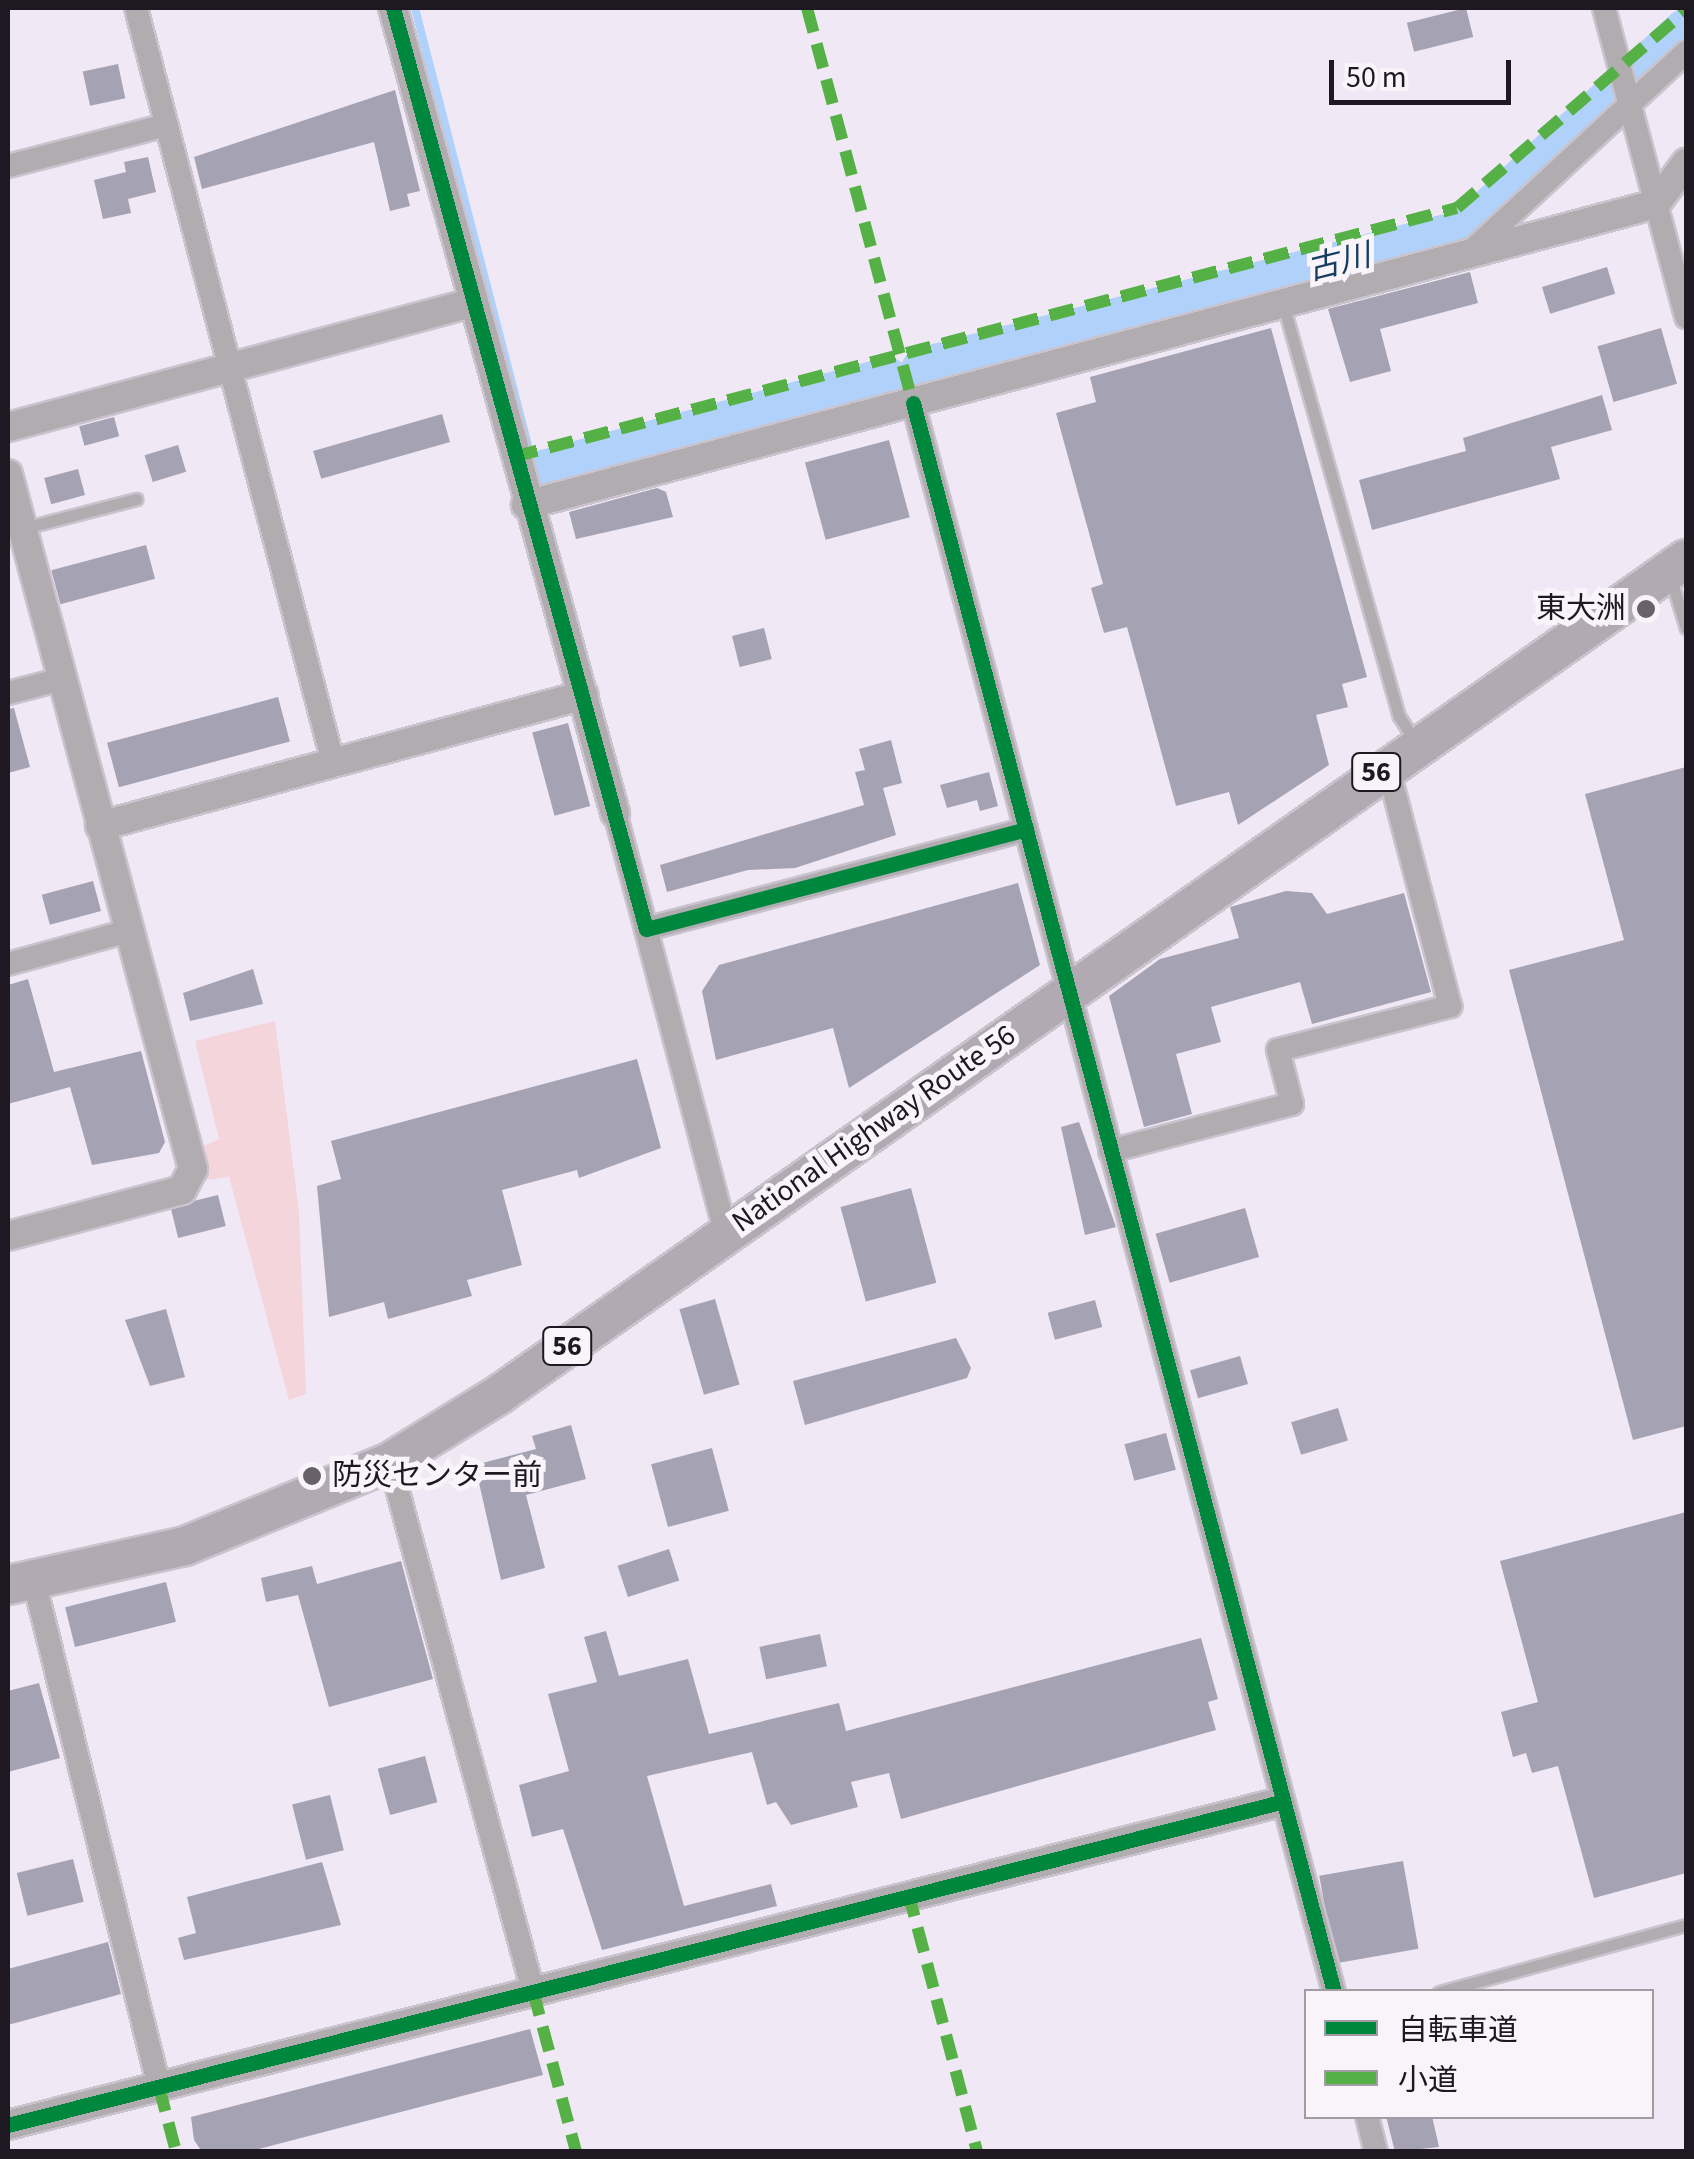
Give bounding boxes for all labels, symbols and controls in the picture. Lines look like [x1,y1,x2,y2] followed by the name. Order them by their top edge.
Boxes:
[1334,40,1516,102] scale bar
[1346,56,1407,99] text: 50 m
[1303,237,1375,289] water label: 古川
[1536,591,1626,627] place label: 東大洲
[1635,598,1657,620] marker: 東大洲
[1351,749,1401,795] road number: 56
[725,1017,1023,1241] street label: National Highway Route 56
[542,1323,592,1369] road number: 56
[332,1458,542,1494] place label: 防災センター前
[301,1465,323,1487] marker: 防災センター前
[1304,1989,1654,2119] legend
[1398,2009,1518,2052] text: 自転車道
[1398,2059,1458,2102] text: 小道

